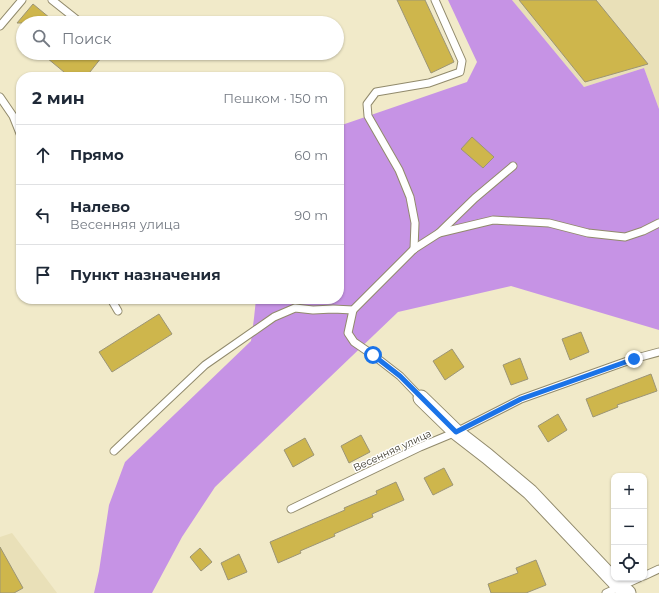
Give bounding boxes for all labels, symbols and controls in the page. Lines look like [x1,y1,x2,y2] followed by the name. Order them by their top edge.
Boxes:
[16,16,344,60] search box
[30,27,52,49] icon: search
[62,29,111,48] text: Поиск
[32,88,85,108] text: 2 мин
[223,90,328,106] text: Пешком · 150 m
[32,144,54,166] icon: ahead
[70,145,124,164] text: Прямо
[294,147,328,163] text: 60 m
[70,197,130,216] text: Налево
[32,204,54,226] icon: left
[294,207,328,223] text: 90 m
[70,216,180,232] text: Весенняя улица
[32,264,54,286] icon: arrive
[70,265,221,284] text: Пункт назначения
[364,346,382,364] route start
[625,350,643,368] route end
[351,427,433,474] street label: Весенняя улица
[611,473,647,581] map controls
[611,473,647,509] button: +
[611,509,647,545] button: −
[611,545,647,581] button: locate

